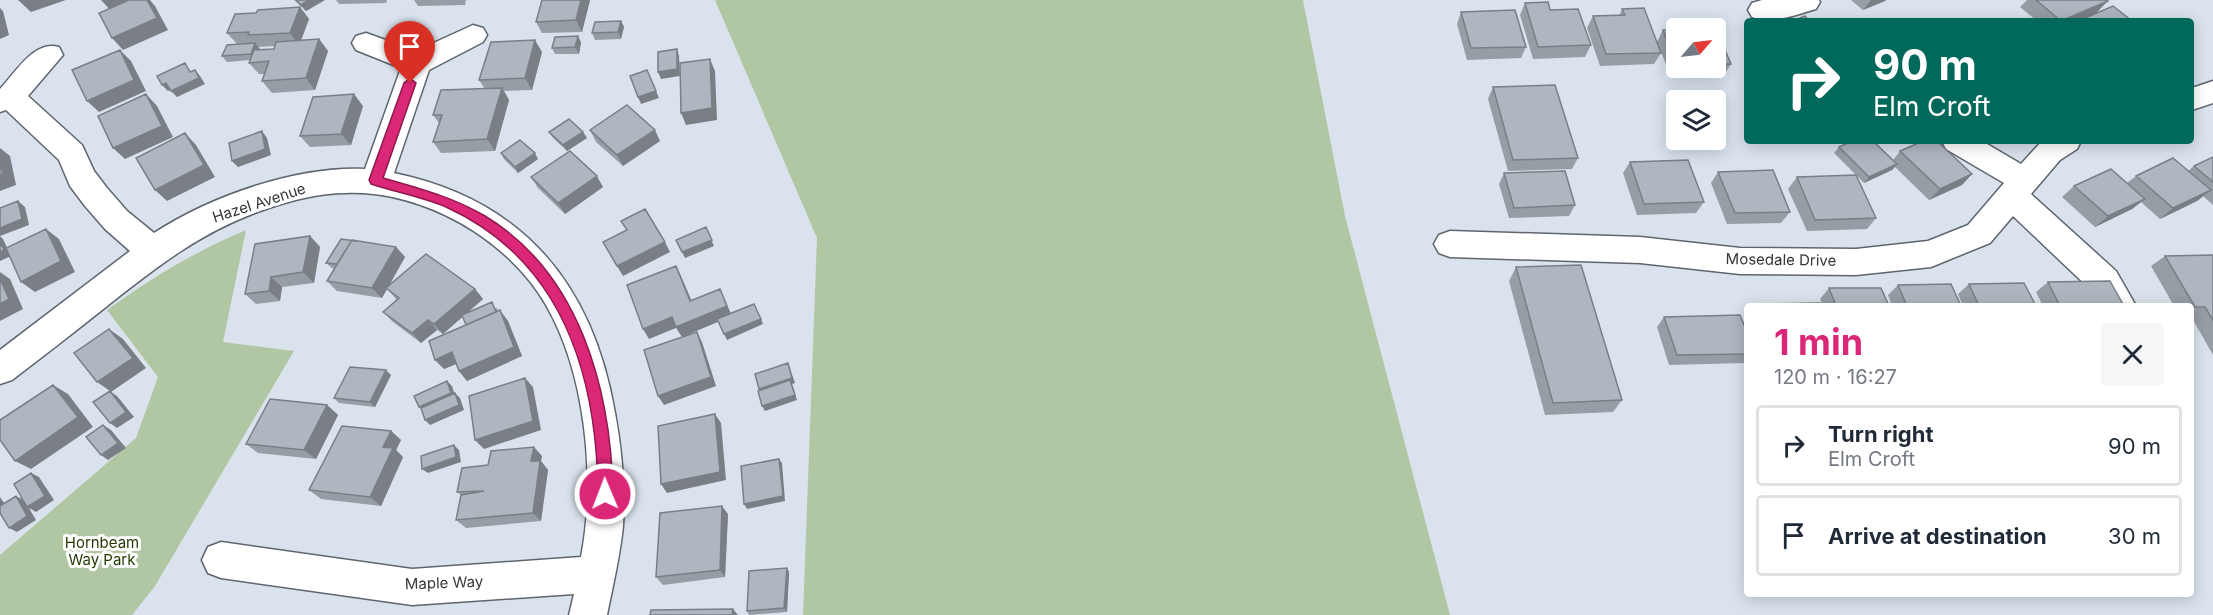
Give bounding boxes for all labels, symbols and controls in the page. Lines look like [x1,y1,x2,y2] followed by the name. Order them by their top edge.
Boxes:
[1666,18,1726,78] north arrow
[1666,18,1726,150] map controls
[384,21,435,83] pin
[393,30,426,63] icon: arrive
[1873,39,1977,90] text: 90 m
[1774,42,1852,120] icon: right
[1666,90,1726,150] button: layers
[1873,90,1991,123] text: Elm Croft
[210,179,308,227] street label: Hazel Avenue
[1726,249,1836,270] street label: Mosedale Drive
[1774,320,1863,364] text: 1 min
[2101,323,2164,386] button: close
[1774,365,1897,389] text: 120 m · 16:27
[1828,421,1934,447] text: Turn right
[1777,429,1810,462] icon: right
[2108,433,2161,459] text: 90 m
[1828,447,1915,471] text: Elm Croft
[573,462,637,526] position arrow
[1777,519,1810,552] icon: arrive
[1828,523,2047,549] text: Arrive at destination
[2108,523,2161,549] text: 30 m
[65,533,139,569] park label: Hornbeam Way Park
[404,572,484,593] street label: Maple Way

